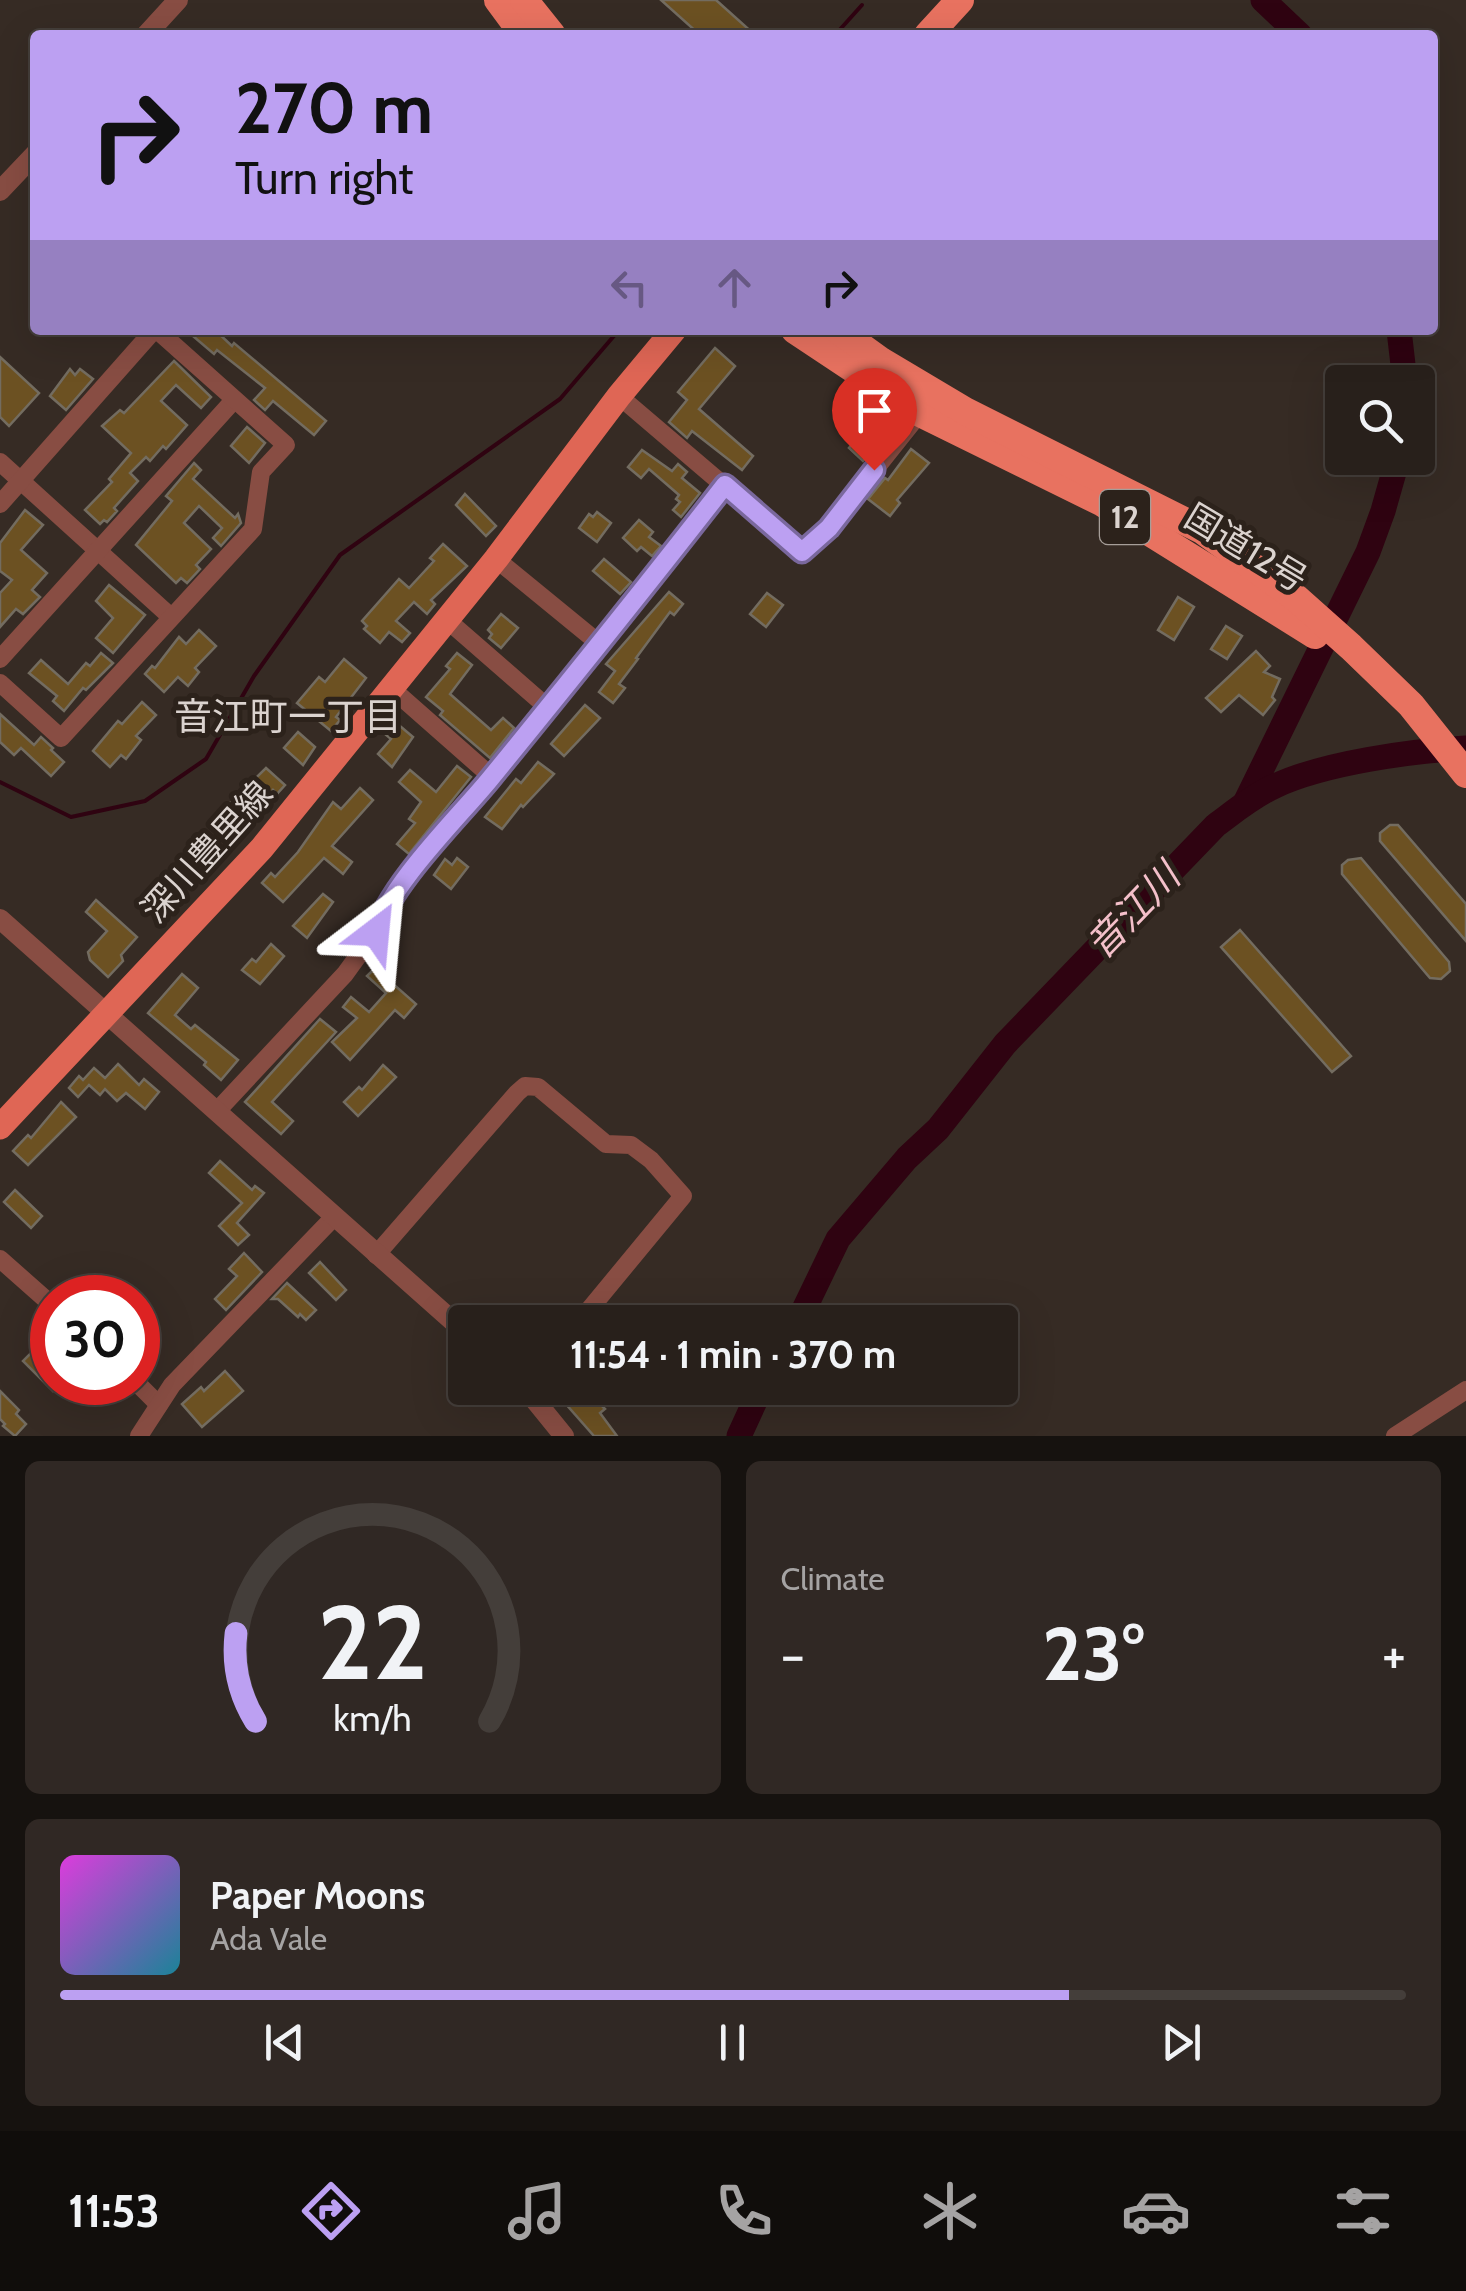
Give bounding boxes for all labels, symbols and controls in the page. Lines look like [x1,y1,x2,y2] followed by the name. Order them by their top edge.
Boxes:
[235,65,433,151] text: 270 m
[70,70,200,200] icon: right
[235,151,414,205] text: Turn right
[602,260,657,315] icon: left
[707,260,762,315] icon: ahead
[812,260,867,315] icon: right
[1325,365,1435,475] map controls
[1325,365,1435,475] button: search
[832,368,917,471] pin
[847,383,902,438] icon: arrive
[1100,490,1150,544] road number: 12
[1177,494,1315,601] street label: 国道12号
[174,693,402,740] district label: 音江町一丁目
[132,772,281,931] street label: 深川豊里線
[1076,850,1192,968] water label: 音江川
[324,880,428,984] position arrow
[30,1275,160,1405] speed limit sign: 30
[570,1331,896,1378] text: 11:54 · 1 min · 370 m
[781,1559,885,1598] text: Climate
[318,1579,428,1705] text: 22
[1042,1608,1144,1699] text: 23°
[781,1621,805,1688] text: −
[1382,1621,1406,1688] text: +
[334,1697,412,1740] text: km/h
[210,1872,425,1919] text: Paper Moons
[210,1919,327,1958] text: Ada Vale
[257,2015,312,2070] icon: previous
[705,2015,760,2070] icon: pause
[1154,2015,1209,2070] icon: next
[296,2176,366,2246] icon: directions
[502,2176,572,2246] icon: music
[709,2176,779,2246] icon: phone
[915,2176,985,2246] icon: climate
[1121,2176,1191,2246] icon: car
[1328,2176,1398,2246] icon: filters
[68,2184,160,2238] text: 11:53

